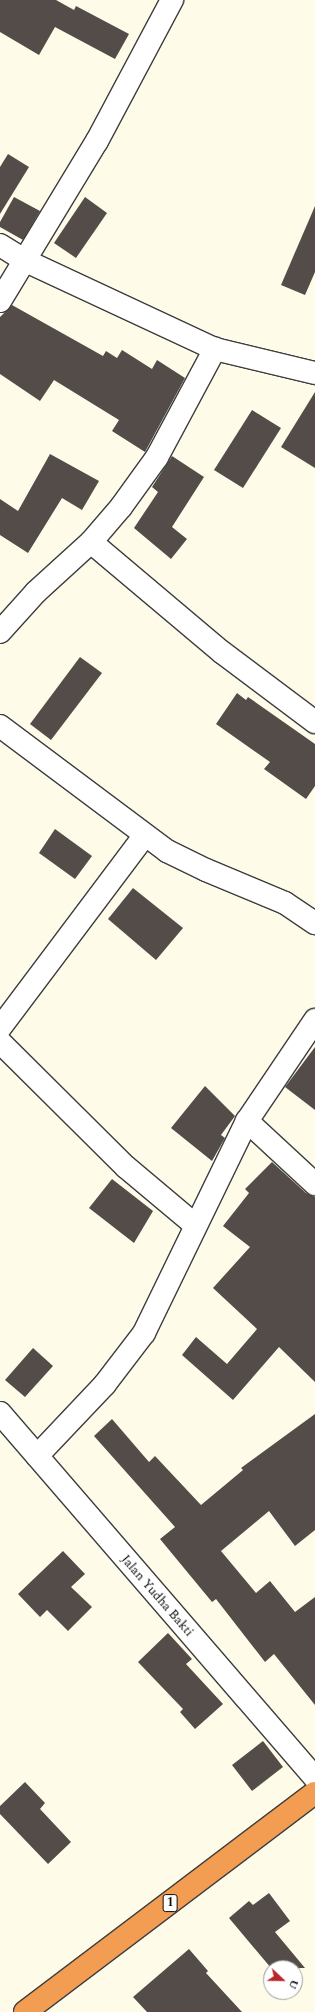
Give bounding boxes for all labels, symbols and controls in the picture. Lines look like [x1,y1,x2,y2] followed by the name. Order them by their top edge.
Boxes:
[117,1552,197,1640] street label: Jalan Yudha Bakti
[162,1893,178,1913] road number: 1
[263,1960,303,2000] north arrow
[284,1977,303,1992] text: U

